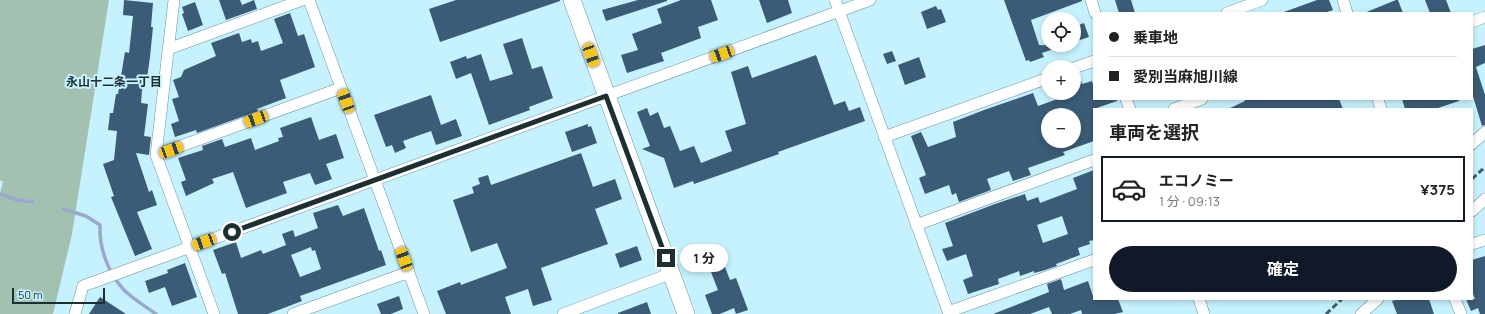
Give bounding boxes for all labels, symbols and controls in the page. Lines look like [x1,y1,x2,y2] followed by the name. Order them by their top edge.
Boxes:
[1041,12,1081,148] map controls
[1041,12,1081,52] button: locate
[1133,27,1178,48] text: 乗車地
[581,42,601,68] car
[709,44,735,64] car
[1041,60,1081,100] button: +
[1133,66,1238,87] text: 愛別当麻旭川線
[66,73,162,90] district label: 永山十二条一丁目
[336,88,356,114] car
[1041,108,1081,148] button: −
[243,109,269,129] car
[1109,120,1199,144] text: 車両を選択
[158,140,184,160] car
[1159,170,1234,191] text: エコノミー
[1111,171,1147,207] icon: car
[1420,179,1455,200] text: ¥375
[1159,192,1220,210] text: 1 分 · 09:13
[223,223,241,241] route start
[191,232,217,252] car
[680,244,728,272] callout: 1 分
[394,246,414,272] car
[1109,246,1457,292] button: 確定
[657,249,675,267] route end
[693,249,715,267] text: 1 分
[12,286,105,305] scale bar
[18,287,43,302] text: 50 m

